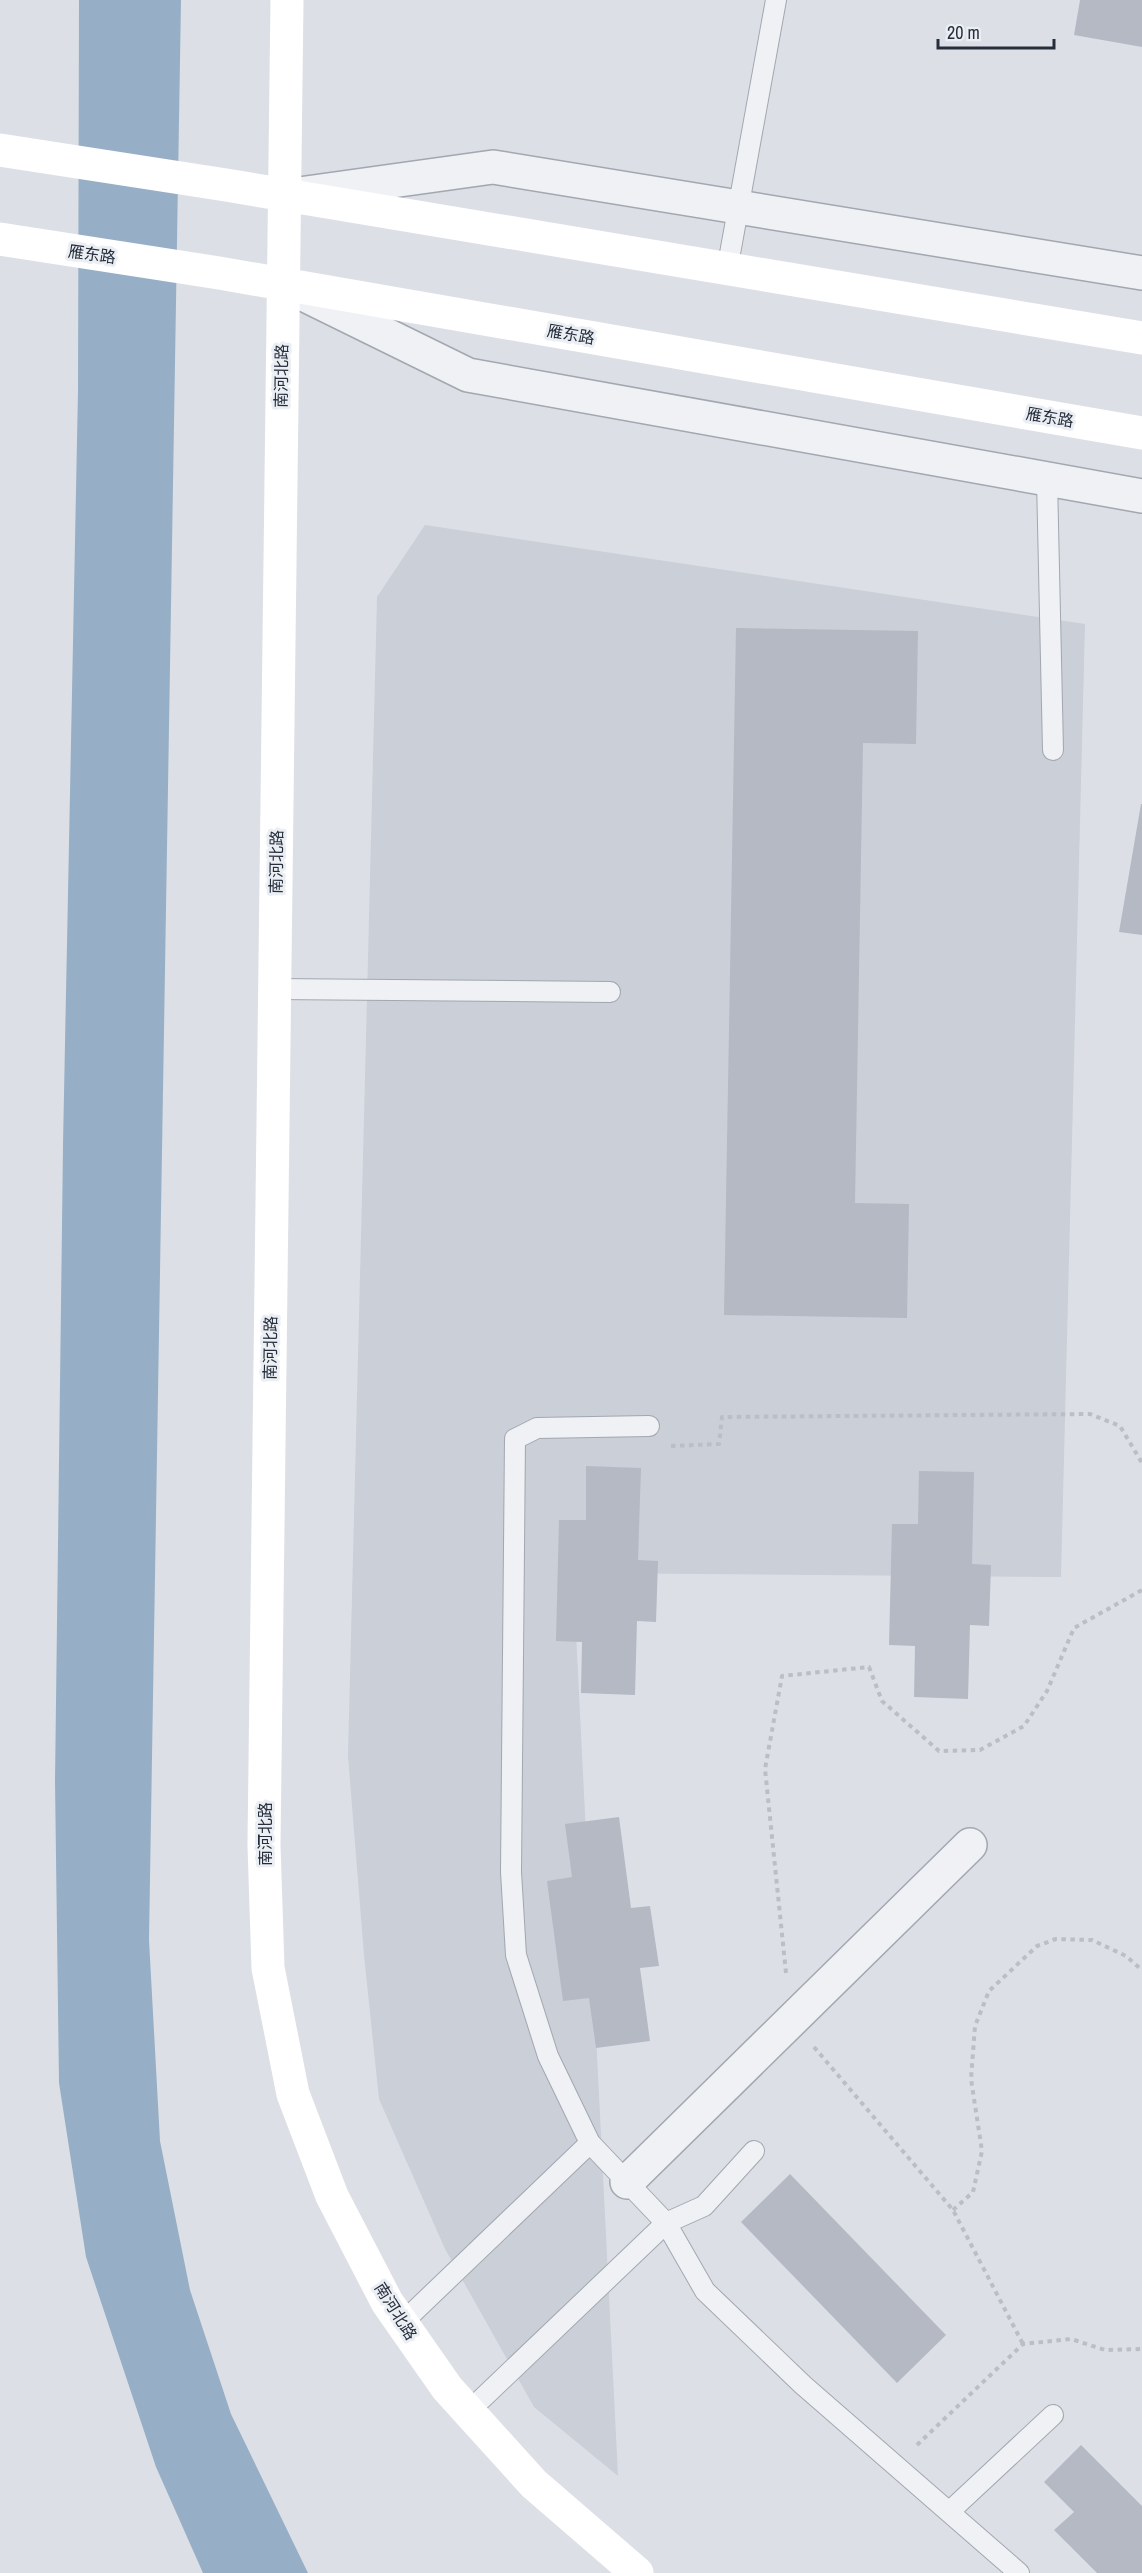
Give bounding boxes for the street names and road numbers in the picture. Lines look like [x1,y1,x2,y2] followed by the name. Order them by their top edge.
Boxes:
[67,240,117,268] street label: 雁东路
[545,319,597,349] street label: 雁东路
[269,344,293,408] street label: 南河北路
[1024,402,1076,432] street label: 雁东路
[264,830,288,894] street label: 南河北路
[258,1316,282,1380] street label: 南河北路
[254,1802,276,1866] street label: 南河北路
[370,2278,422,2344] street label: 南河北路

